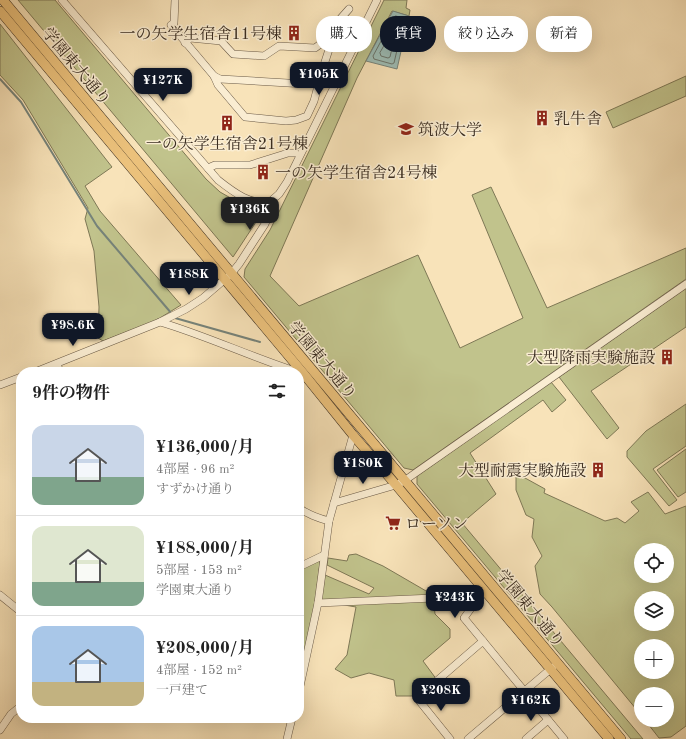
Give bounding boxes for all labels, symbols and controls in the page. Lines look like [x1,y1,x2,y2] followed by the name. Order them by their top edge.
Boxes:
[316,16,372,52] chip: 購入
[380,16,436,52] chip: 賃貸
[444,16,528,52] chip: 絞り込み
[536,16,592,52] chip: 新着
[38,24,114,109] street label: 学園東大通り
[285,24,303,42] building icon: 一の矢学生宿舎11号棟
[119,25,282,43] place label: 一の矢学生宿舎11号棟
[291,62,347,96] pin: ¥105K
[135,68,191,102] pin: ¥127K
[299,68,339,81] text: ¥105K
[143,74,183,87] text: ¥127K
[533,109,551,127] building icon: 乳牛舎
[554,110,602,128] place label: 乳牛舎
[218,114,236,132] building icon: 一の矢学生宿舎21号棟
[397,120,415,138] school or university icon: 筑波大学
[418,121,482,139] place label: 筑波大学
[146,135,308,153] place label: 一の矢学生宿舎21号棟
[254,163,272,181] building icon: 一の矢学生宿舎24号棟
[275,164,438,182] place label: 一の矢学生宿舎24号棟
[222,197,278,231] pin: ¥136K
[230,203,270,216] text: ¥136K
[161,262,217,296] pin: ¥188K
[169,268,209,281] text: ¥188K
[40,313,106,347] pin: ¥98.6K
[284,318,360,403] street label: 学園東大通り
[51,319,95,332] text: ¥98.6K
[658,348,676,366] building icon: 大型降雨実験施設
[527,349,655,367] place label: 大型降雨実験施設
[266,380,288,402] icon: filters
[32,385,110,402] text: 9件の物件
[156,439,254,456] text: ¥136,000/月
[64,441,112,489] icon: home
[335,451,391,485] pin: ¥180K
[343,457,383,470] text: ¥180K
[589,461,607,479] building icon: 大型耐震実験施設
[458,462,586,480] place label: 大型耐震実験施設
[156,463,234,476] text: 4部屋 · 96 m²
[156,483,234,496] text: すずかけ通り
[384,514,402,532] supermarket icon: ローソン
[405,517,468,533] place label: ローソン
[156,540,254,557] text: ¥188,000/月
[64,542,112,590] icon: home
[634,543,674,727] map controls
[634,543,674,583] button: locate
[156,564,242,577] text: 5部屋 · 153 m²
[492,566,568,651] street label: 学園東大通り
[156,584,234,597] text: 学園東大通り
[427,585,483,619] pin: ¥243K
[435,591,475,604] text: ¥243K
[634,591,674,631] button: layers
[634,639,674,679] button: +
[156,640,254,657] text: ¥208,000/月
[64,642,112,690] icon: home
[156,664,242,677] text: 4部屋 · 152 m²
[413,678,469,712] pin: ¥208K
[156,684,208,697] text: 一戸建て
[421,684,461,697] text: ¥208K
[634,687,674,727] button: −
[503,688,559,722] pin: ¥162K
[511,694,551,707] text: ¥162K

